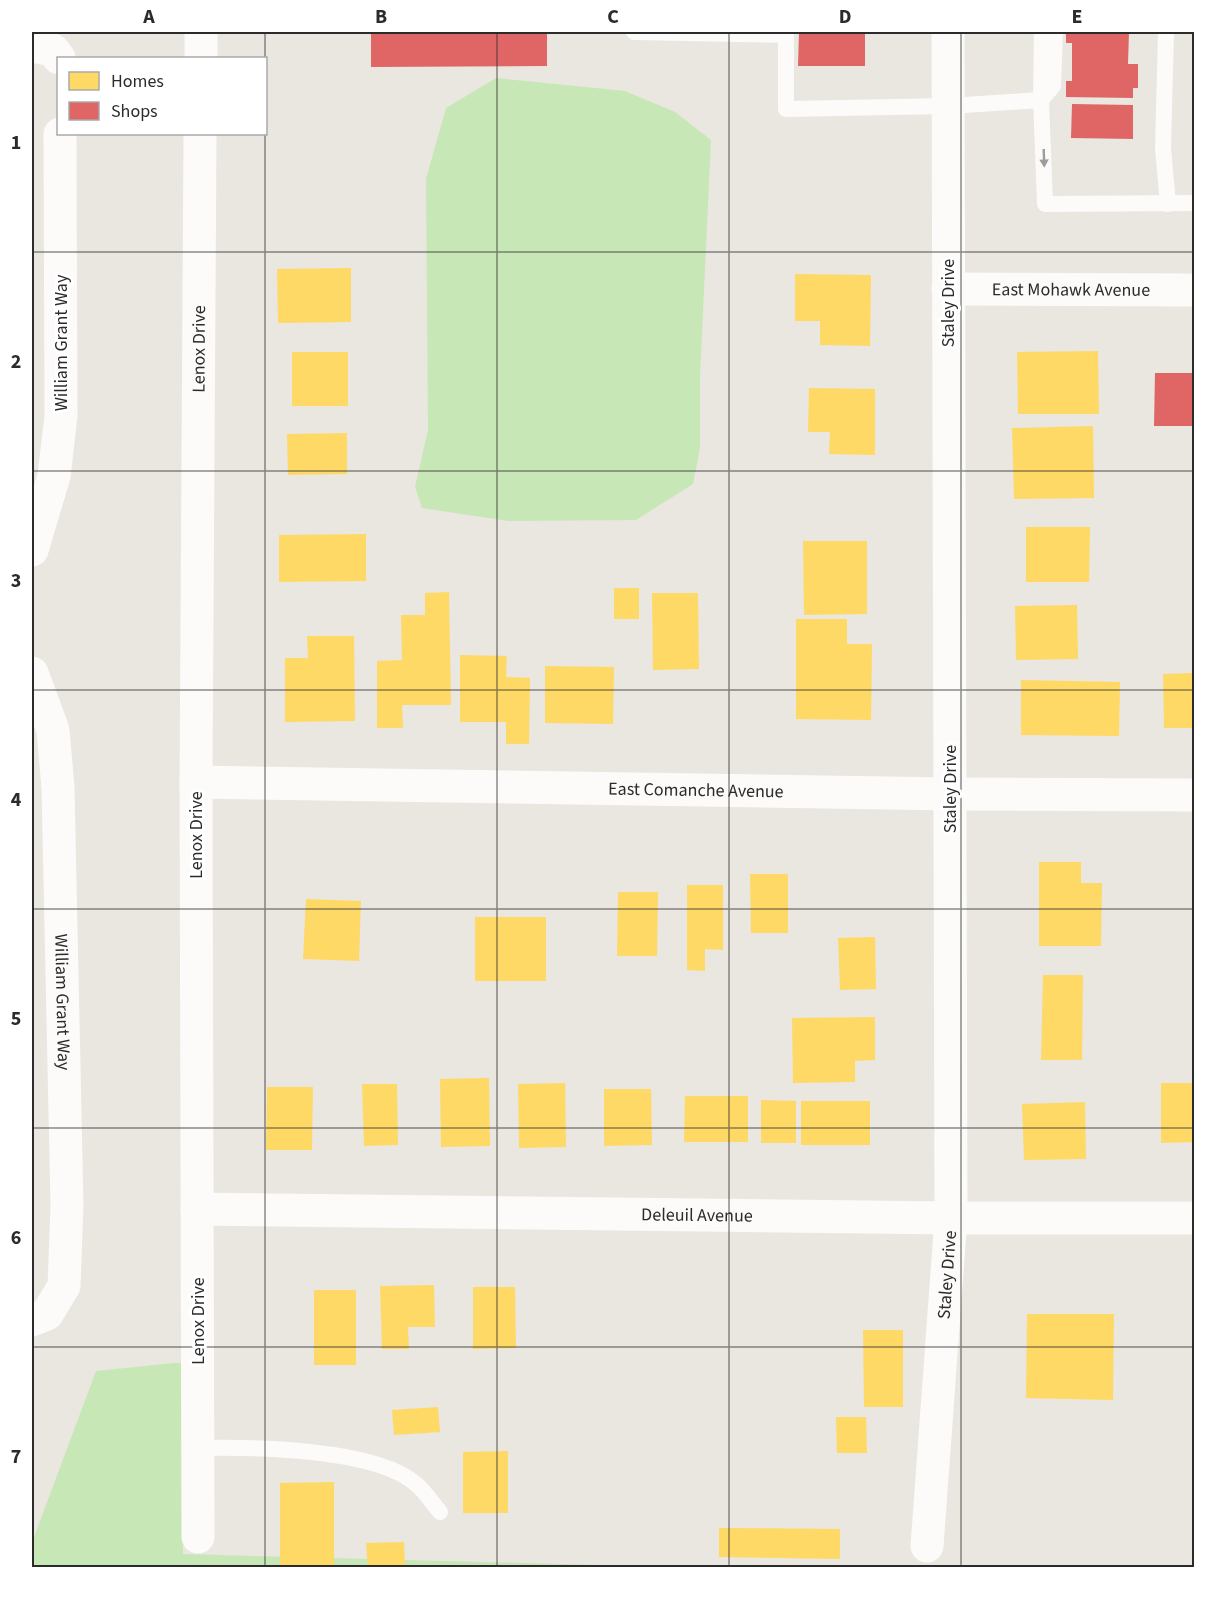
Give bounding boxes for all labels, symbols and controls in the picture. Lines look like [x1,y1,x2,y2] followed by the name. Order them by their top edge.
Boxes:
[142,3,155,31] text: A
[375,3,387,31] text: B
[607,3,619,31] text: C
[839,3,851,31] text: D
[1072,3,1082,31] text: E
[57,57,267,135] legend
[111,69,164,94] text: Homes
[111,99,158,124] text: Shops
[11,129,21,157] text: 1
[1039,149,1048,168] one-way arrow
[936,259,961,347] street label: Staley Drive
[49,274,74,411] street label: William Grant Way
[992,277,1150,302] street label: East Mohawk Avenue
[186,305,211,393] street label: Lenox Drive
[11,348,21,376] text: 2
[11,567,21,595] text: 3
[938,745,963,833] street label: Staley Drive
[608,776,784,804] street label: East Comanche Avenue
[11,786,22,814] text: 4
[184,791,209,879] street label: Lenox Drive
[49,933,77,1071] street label: William Grant Way
[11,1005,21,1033] text: 5
[641,1202,753,1228] street label: Deleuil Avenue
[11,1224,21,1252] text: 6
[931,1230,963,1320] street label: Staley Drive
[186,1277,211,1365] street label: Lenox Drive
[11,1443,21,1471] text: 7

